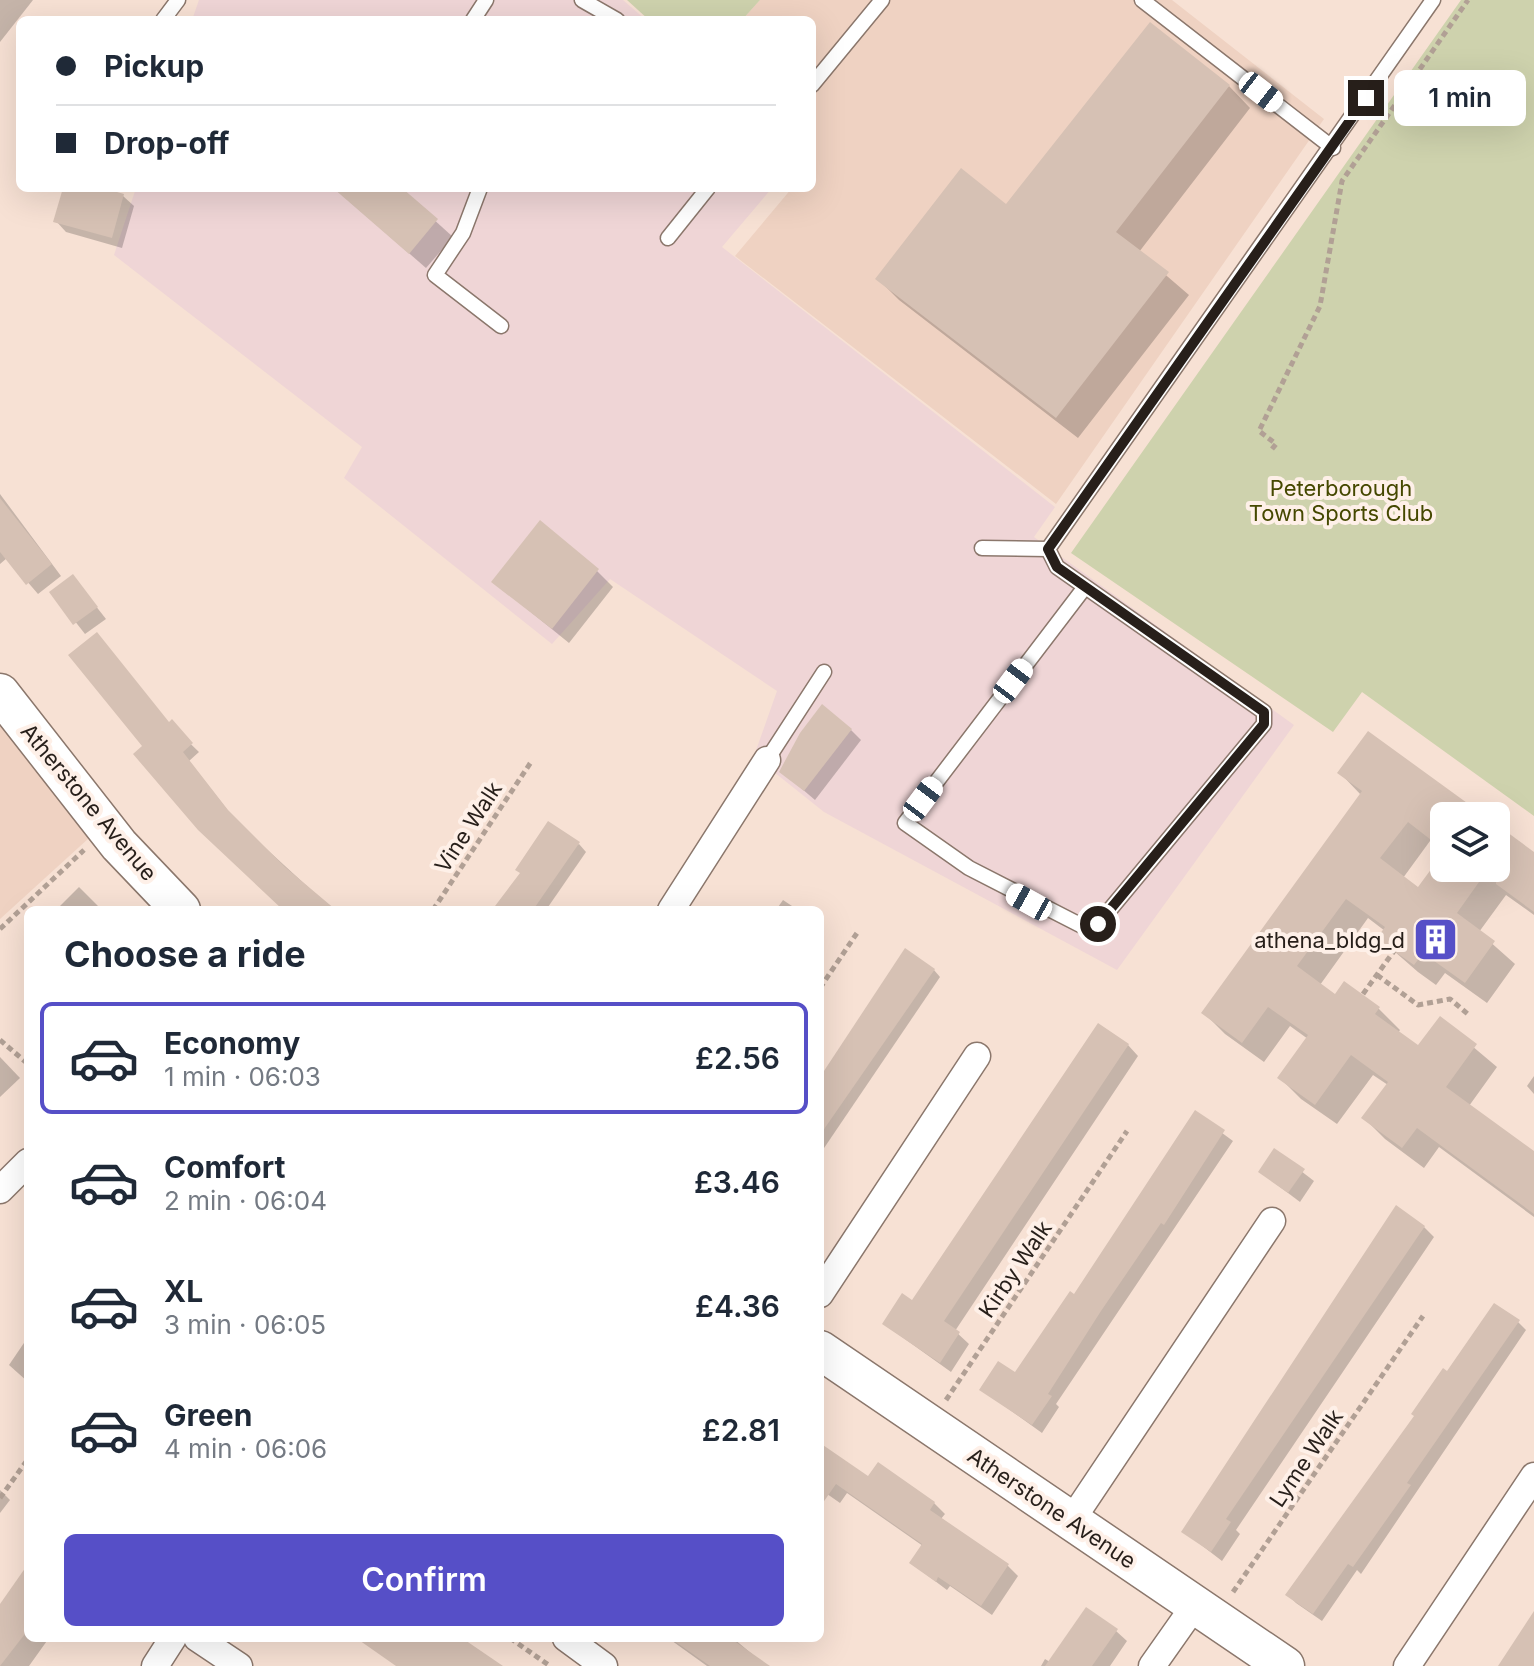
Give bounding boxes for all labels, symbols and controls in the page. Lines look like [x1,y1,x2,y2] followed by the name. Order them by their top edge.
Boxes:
[104,48,204,84] text: Pickup
[1235,68,1287,116] car
[1394,70,1526,126] callout: 1 min
[1348,80,1384,116] route end
[1428,82,1492,113] text: 1 min
[104,125,230,161] text: Drop-off
[1249,475,1433,526] park label: Peterborough Town Sports Club
[989,655,1037,707] car
[16,718,162,886] street label: Atherstone Avenue
[899,773,947,825] car
[429,777,507,877] street label: Vine Walk
[1430,802,1510,882] map controls
[1430,802,1510,882] button: layers
[1002,880,1056,924] car
[1080,906,1116,942] route start
[1412,916,1460,964] building icon: athena_bldg_d
[1254,927,1405,953] place label: athena_bldg_d
[64,932,306,976] text: Choose a ride
[68,1022,140,1094] icon: car
[164,1025,300,1061] text: Economy
[695,1040,780,1076] text: £2.56
[164,1061,321,1092] text: 1 min · 06:03
[68,1146,140,1218] icon: car
[164,1149,285,1185] text: Comfort
[694,1164,780,1200] text: £3.46
[164,1185,327,1216] text: 2 min · 06:04
[973,1216,1057,1322] street label: Kirby Walk
[68,1270,140,1342] icon: car
[164,1273,203,1309] text: XL
[695,1288,780,1324] text: £4.36
[164,1309,326,1340] text: 3 min · 06:05
[68,1394,140,1466] icon: car
[164,1397,252,1433] text: Green
[1264,1404,1348,1512] street label: Lyme Walk
[702,1412,780,1448] text: £2.81
[164,1433,327,1464] text: 4 min · 06:06
[963,1442,1141,1574] street label: Atherstone Avenue
[64,1534,784,1626] button: Confirm

